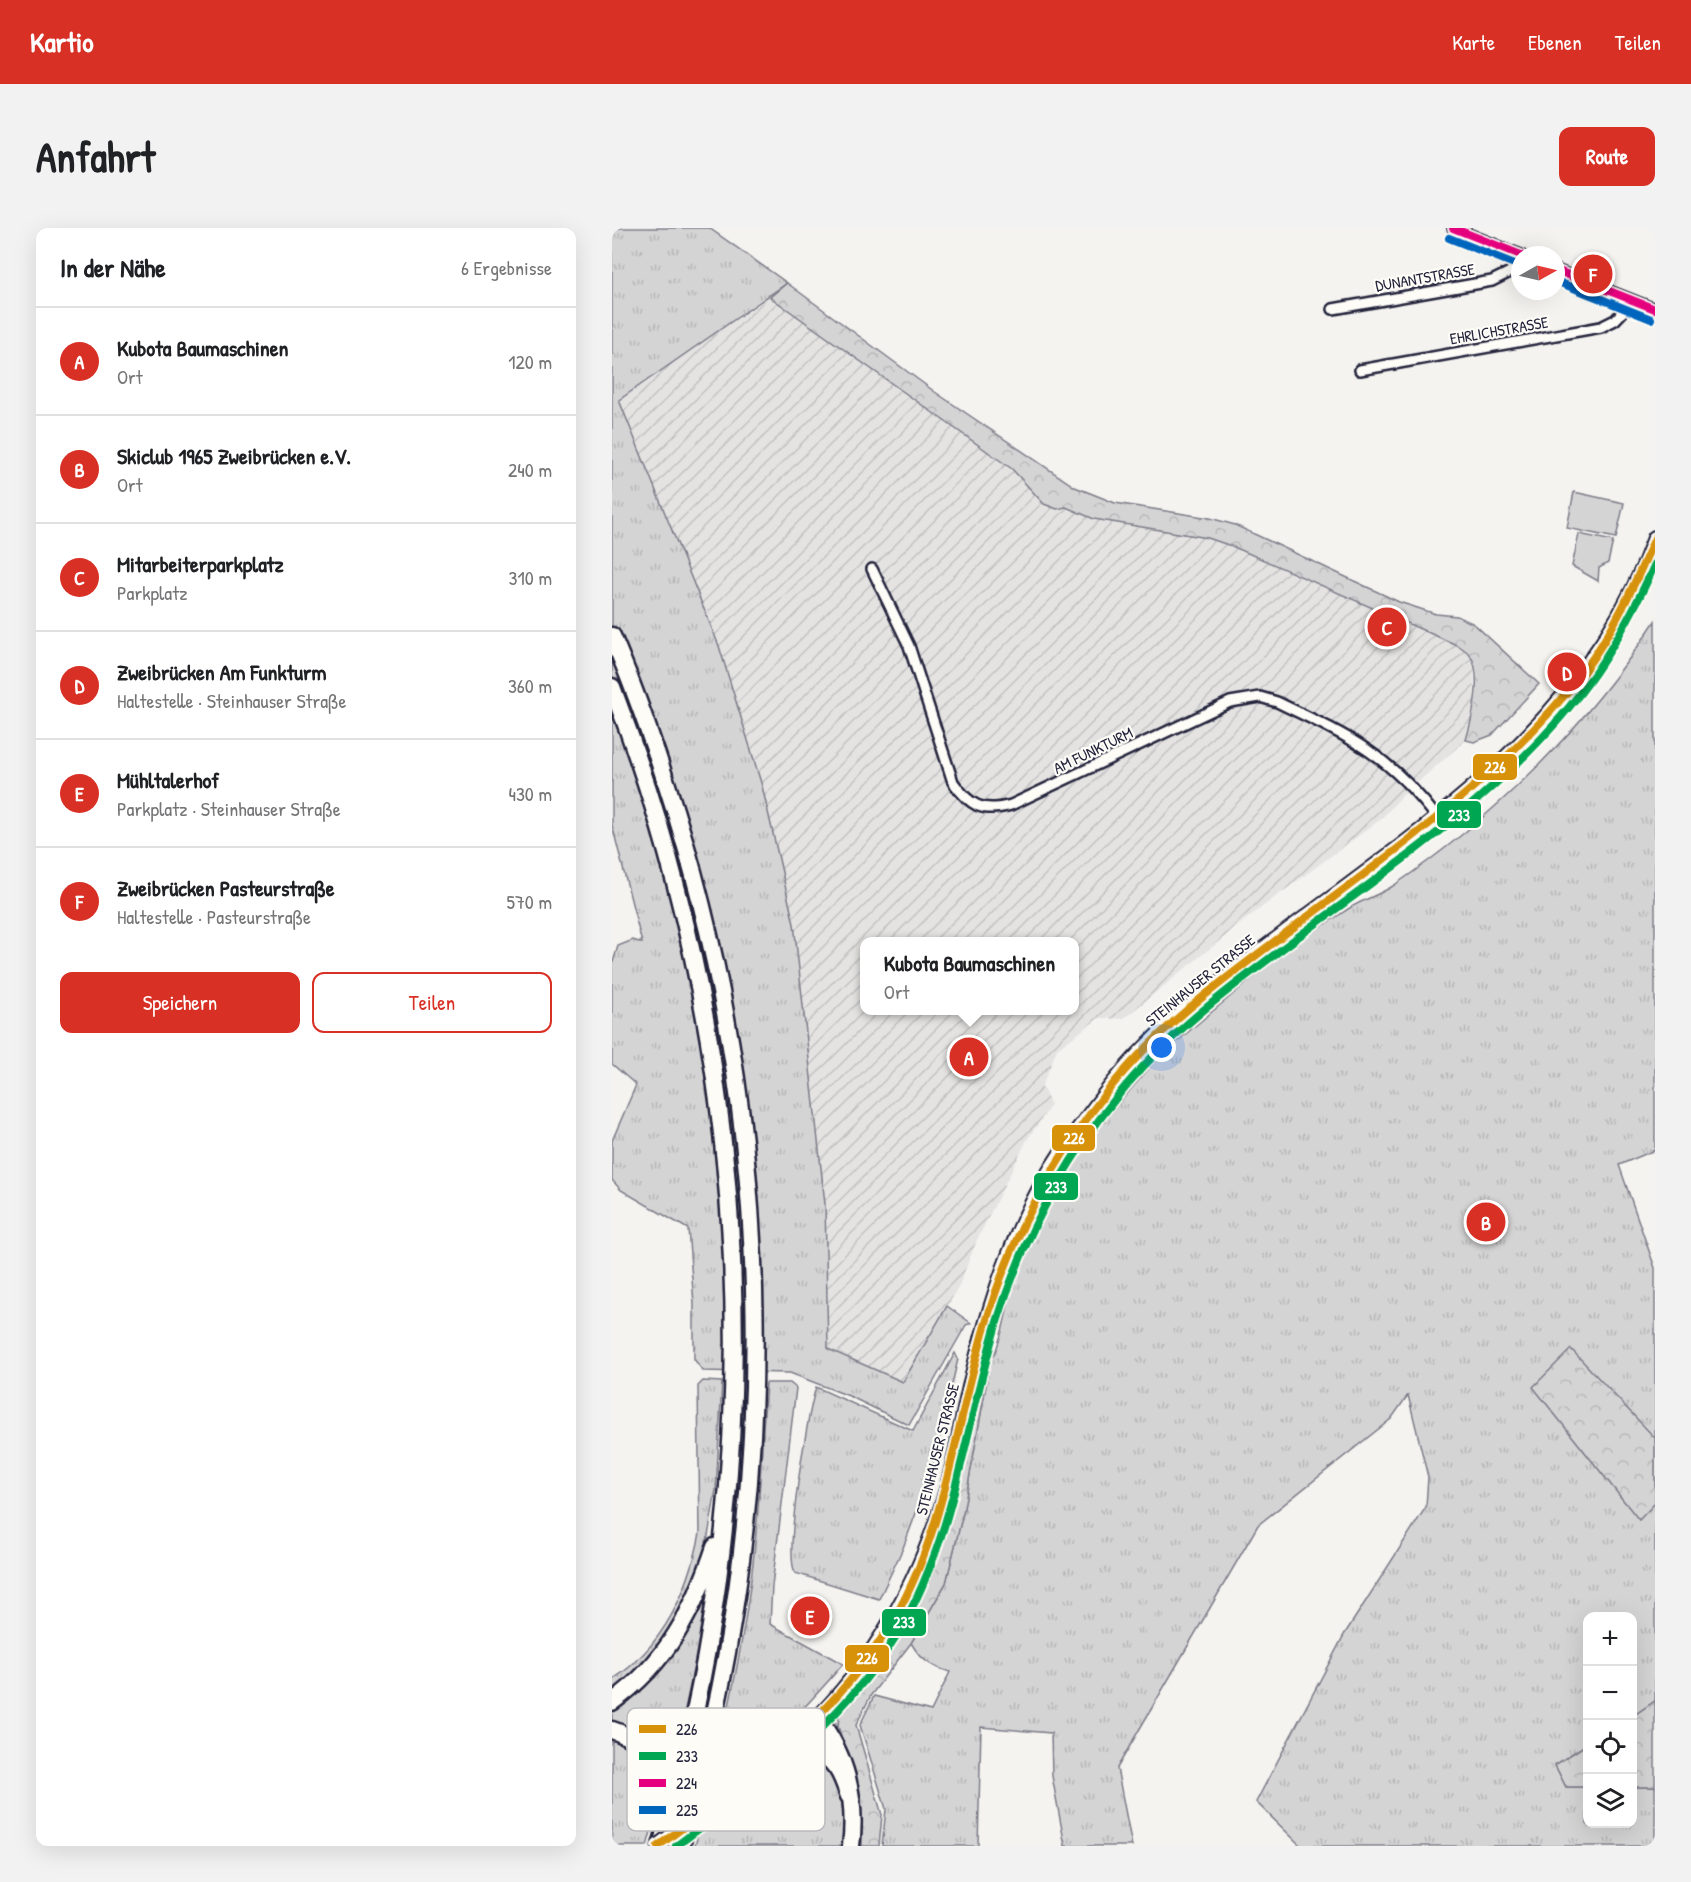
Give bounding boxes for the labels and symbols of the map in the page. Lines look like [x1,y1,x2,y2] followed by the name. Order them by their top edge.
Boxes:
[1511,246,1565,300] north arrow
[1574,252,1612,296] pin: F
[1374,257,1476,297] street label: DUNANTSTRASSE
[1448,311,1550,349] street label: EHRLICHSTRASSE
[1368,604,1406,650] pin: C
[1548,650,1586,694] pin: D
[1050,721,1136,779] street label: AM FUNKTURM
[1472,753,1518,781] line badge: 226
[1484,756,1506,778] text: 226
[1436,800,1482,829] line badge: 233
[1448,804,1470,826] text: 233
[1141,929,1259,1031] street label: STEINHAUSER STRASSE
[1147,1033,1176,1062] your location
[950,1034,988,1080] pin: A
[1051,1124,1096,1152] line badge: 226
[1063,1127,1085,1149] text: 226
[1033,1172,1079,1201] line badge: 233
[1045,1176,1067,1198] text: 233
[1466,1200,1506,1244] pin: B
[910,1381,964,1517] street label: STEINHAUSER STRASSE
[790,1594,830,1638] pin: E
[881,1608,927,1637] line badge: 233
[893,1611,915,1633] text: 233
[844,1644,890,1673] line badge: 226
[856,1647,878,1669] text: 226
[627,1708,825,1831] legend
[676,1718,697,1740] text: 226
[676,1745,698,1767] text: 233
[676,1772,697,1794] text: 224
[676,1799,698,1821] text: 225

